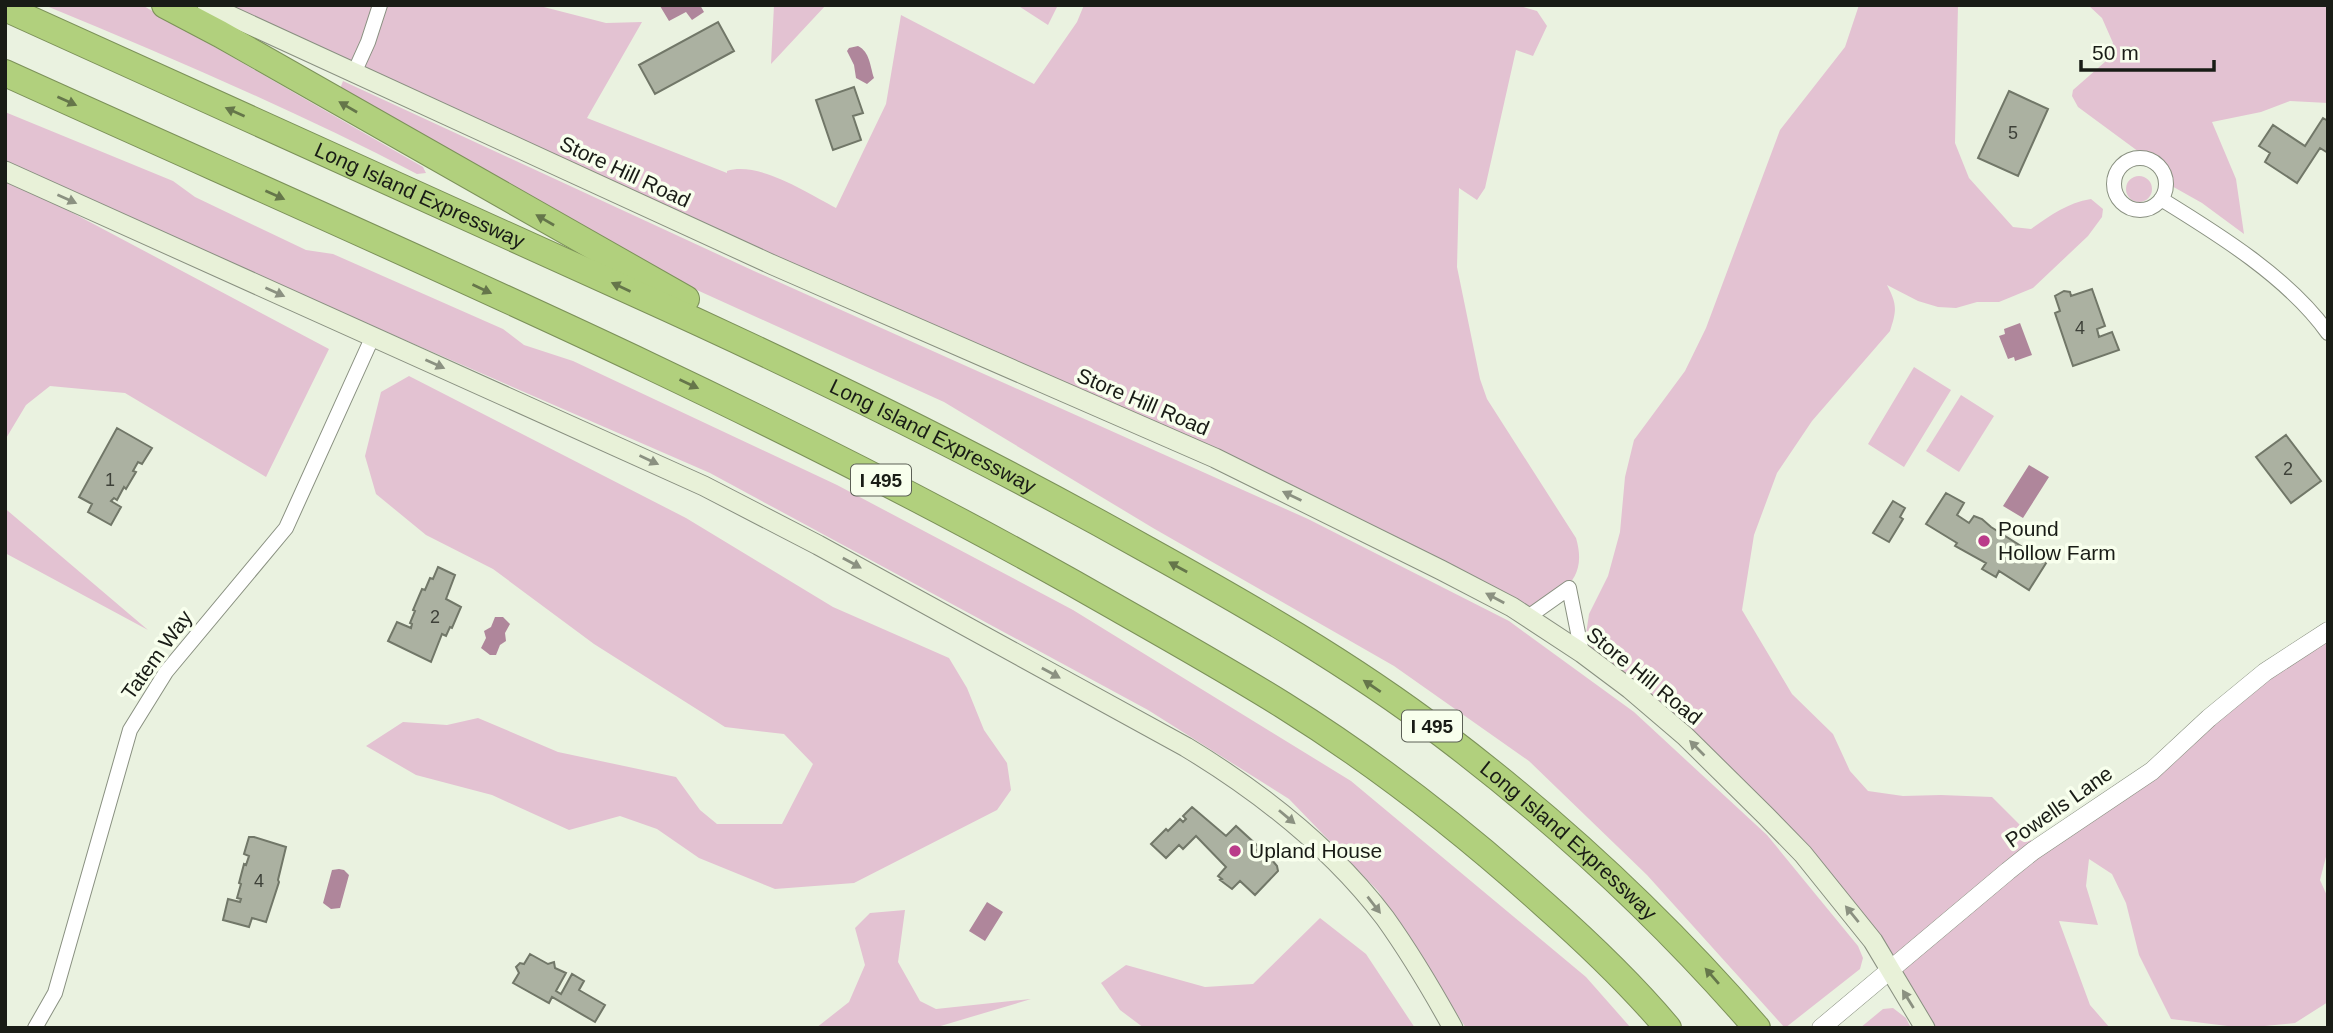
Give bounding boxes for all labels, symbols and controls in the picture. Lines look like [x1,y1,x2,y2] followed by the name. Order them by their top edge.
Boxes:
[2081,28,2214,72] scale bar
[2092,41,2139,64] text: 50 m
[57,96,78,107] one-way arrow
[338,101,357,113] one-way arrow
[225,106,246,117] one-way arrow
[2008,123,2018,143] house number: 5
[556,131,694,212] street label: Store Hill Road
[311,138,529,253] street label: Long Island Expressway
[265,189,285,201] one-way arrow
[57,194,78,205] one-way arrow
[536,214,555,226] one-way arrow
[611,281,631,293] one-way arrow
[472,283,492,295] one-way arrow
[265,286,285,298] one-way arrow
[2075,318,2085,338] house number: 4
[425,358,445,370] one-way arrow
[1074,363,1213,440] street label: Store Hill Road
[826,374,1040,498] street label: Long Island Expressway
[679,378,699,390] one-way arrow
[639,455,660,466] one-way arrow
[2283,459,2293,479] house number: 2
[851,464,911,495] road number: I 495
[105,470,115,490] house number: 1
[1282,490,1302,501] one-way arrow
[1998,517,2116,564] place label: Pound Hollow Farm
[1976,533,1992,549] marker: Pound Hollow Farm
[842,557,862,569] one-way arrow
[1169,561,1188,573] one-way arrow
[1485,593,1505,604] one-way arrow
[117,605,197,704] street label: Tatem Way
[430,607,440,627] house number: 2
[1582,622,1706,729] street label: Store Hill Road
[1042,667,1061,679] one-way arrow
[1363,679,1381,693] one-way arrow
[1402,710,1462,741] road number: I 495
[1689,740,1705,756] one-way arrow
[1476,756,1662,925] street label: Long Island Expressway
[2001,761,2116,852] street label: Powells Lane
[1279,809,1296,824] one-way arrow
[1249,839,1382,862] place label: Upland House
[1227,843,1243,859] marker: Upland House
[254,871,264,891] house number: 4
[1367,896,1381,914] one-way arrow
[1845,906,1860,923] one-way arrow
[1704,967,1720,985] one-way arrow
[1901,989,1914,1009] one-way arrow

